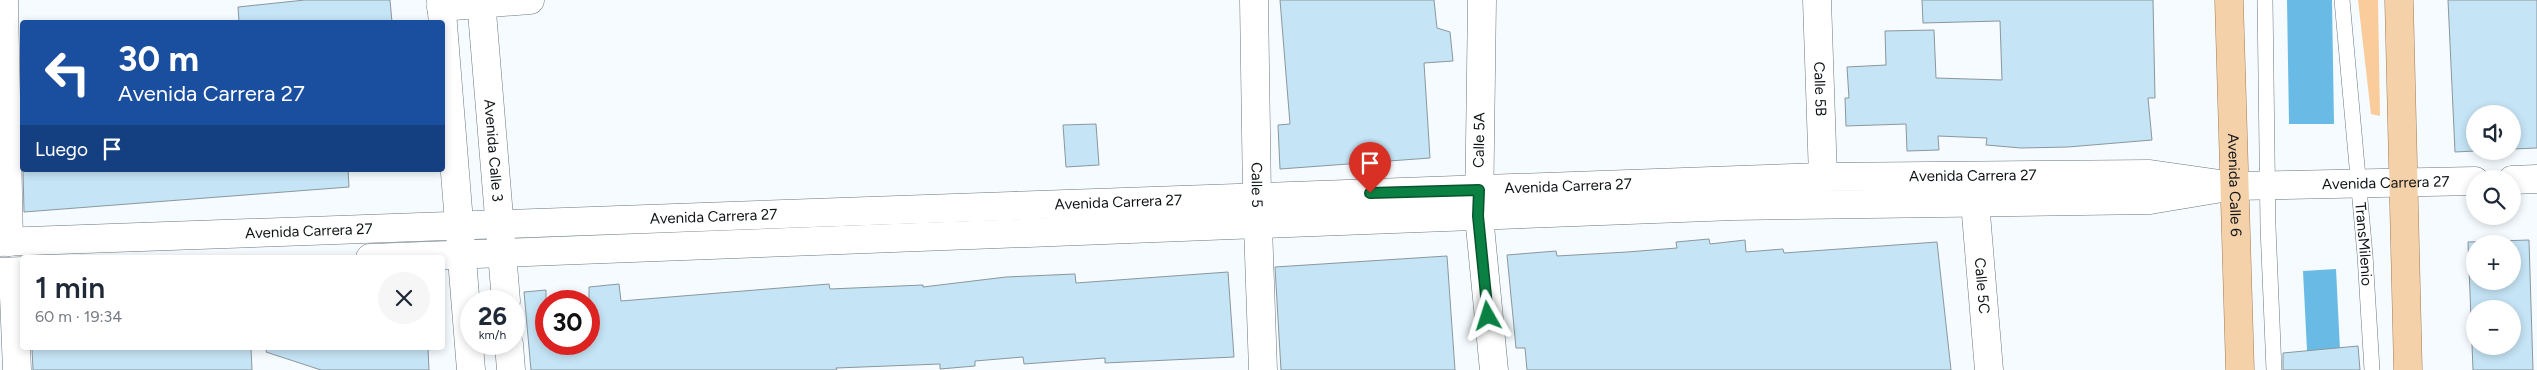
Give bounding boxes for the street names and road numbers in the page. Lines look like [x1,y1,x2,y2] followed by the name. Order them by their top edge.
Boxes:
[1810,61,1830,117] street label: Calle 5B
[480,98,507,203] street label: Avenida Calle 3
[1470,112,1488,168] street label: Calle 5A
[2224,133,2245,237] street label: Avenida Calle 6
[1247,162,1266,208] street label: Calle 5
[1909,166,2037,185] street label: Avenida Carrera 27
[2322,173,2450,193] street label: Avenida Carrera 27
[1504,175,1632,197] street label: Avenida Carrera 27
[1054,191,1182,213] street label: Avenida Carrera 27
[2351,201,2376,287] street label: TransMilenio
[649,205,778,228] street label: Avenida Carrera 27
[245,220,373,242] street label: Avenida Carrera 27
[1971,257,1993,315] street label: Calle 5C

